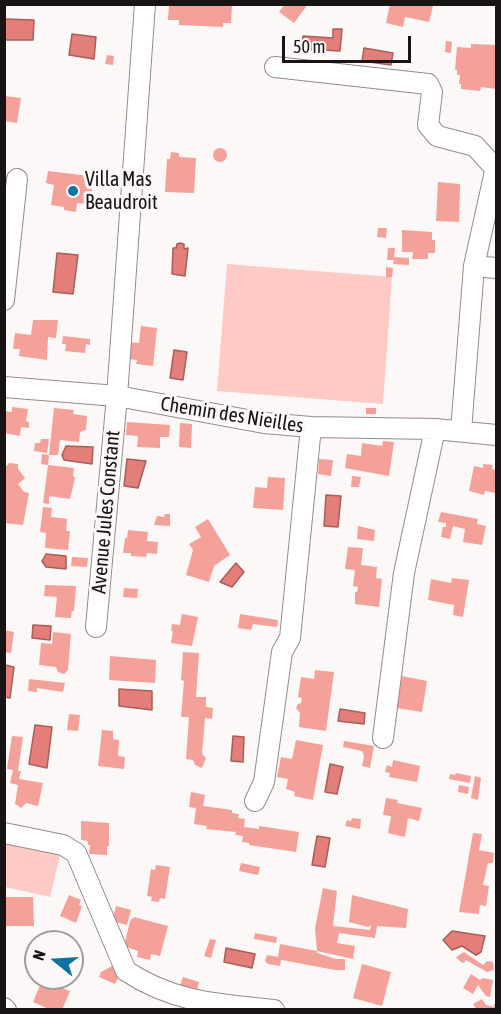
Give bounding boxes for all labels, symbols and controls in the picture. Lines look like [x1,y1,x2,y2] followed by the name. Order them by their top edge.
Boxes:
[285,24,414,62] scale bar
[293,36,325,57] text: 50 m
[85,168,158,215] place label: Villa Mas Beaudroit
[66,184,80,198] marker: Villa Mas Beaudroit
[159,392,305,438] street label: Chemin des Nieilles
[87,429,125,595] street label: Avenue Jules Constant
[24,930,84,990] north arrow
[29,948,49,962] text: N

